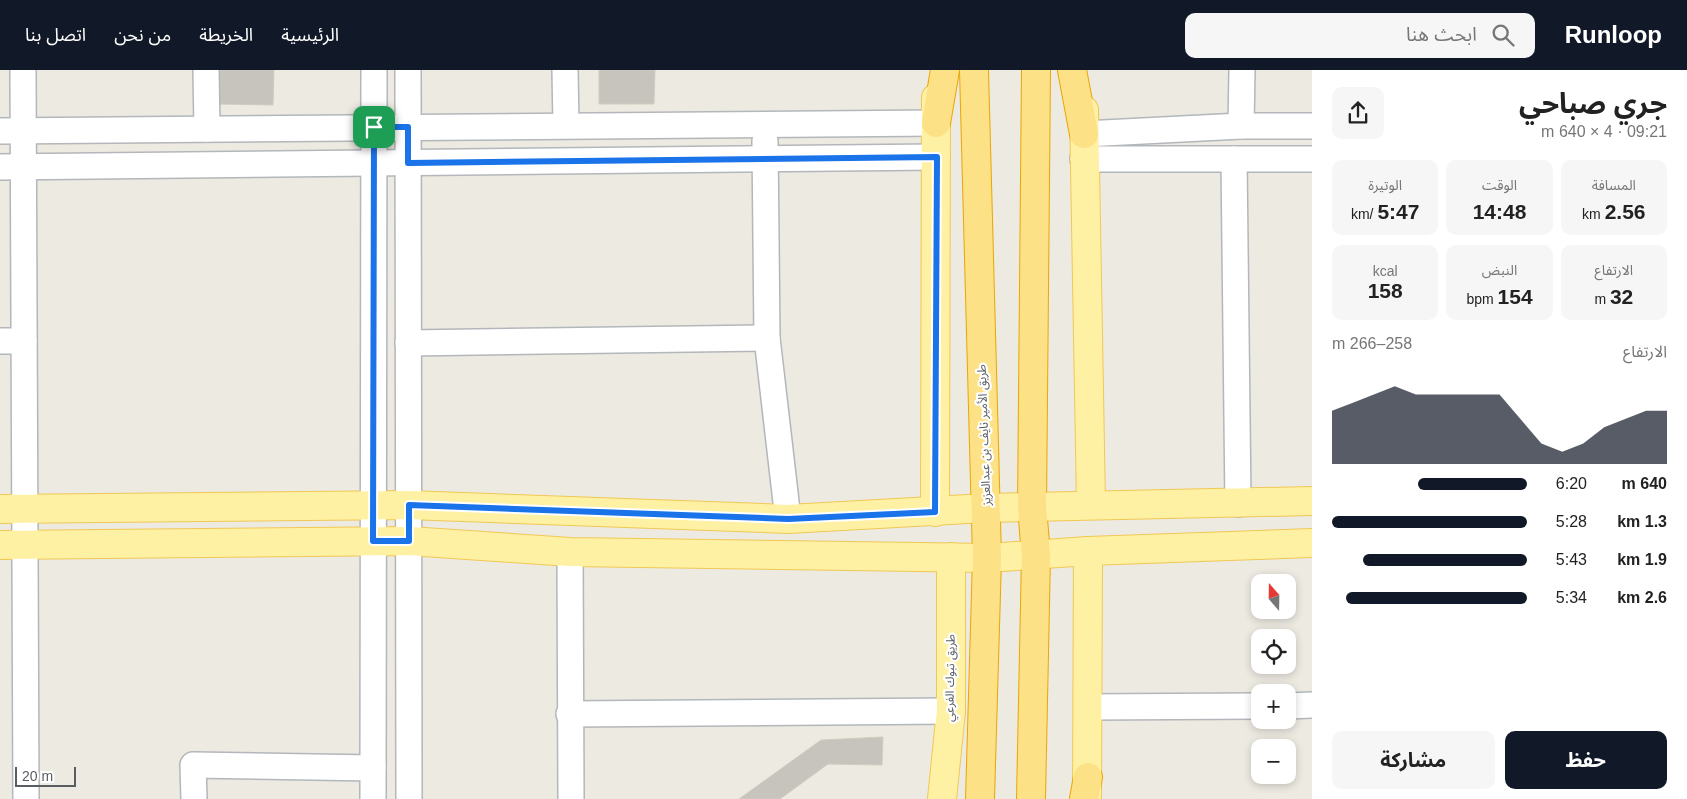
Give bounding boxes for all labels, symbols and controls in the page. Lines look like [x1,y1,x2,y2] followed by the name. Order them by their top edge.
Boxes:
[1185,13,1535,58] search box
[1489,21,1517,49] icon: search
[1565,21,1662,48] text: Runloop
[1406,24,1477,45] text: ابحث هنا
[25,25,86,45] text: اتصل بنا
[114,25,171,45] text: من نحن
[199,25,253,45] text: الخريطة
[281,25,339,45] text: الرئيسية
[1332,87,1384,139] button: share
[1519,88,1667,119] text: جري صباحي
[353,106,395,148] pin
[360,113,388,141] icon: arrive
[1541,123,1667,140] text: 09:21 · 4 × 640 m
[1368,177,1402,193] text: الوتيرة
[1482,177,1517,193] text: الوقت
[1592,177,1636,193] text: المسافة
[1377,200,1419,223] text: 5:47
[1473,200,1526,223] text: 14:48
[1605,200,1646,223] text: 2.56
[1351,206,1377,222] text: /km
[1582,206,1605,222] text: km
[1482,262,1517,278] text: النبض
[1595,262,1633,278] text: الارتفاع
[1373,263,1398,279] text: kcal
[1368,279,1403,302] text: 158
[1498,285,1533,308] text: 154
[1610,285,1633,308] text: 32
[1466,291,1498,307] text: bpm
[1594,291,1610,307] text: m
[1332,335,1412,352] text: 258–266 m
[1623,343,1667,360] text: الارتفاع
[975,364,994,507] street label: طريق الأمير نايف بن عبدالعزيز
[1556,475,1587,492] text: 6:20
[1622,475,1667,492] text: 640 m
[1556,513,1587,530] text: 5:28
[1617,513,1667,530] text: 1.3 km
[1556,551,1587,568] text: 5:43
[1617,551,1667,568] text: 1.9 km
[1251,574,1296,619] north arrow
[1251,574,1296,784] map controls
[1556,589,1587,606] text: 5:34
[1617,589,1667,606] text: 2.6 km
[1251,629,1296,674] button: locate
[942,634,961,722] street label: طريق تبوك الفرعي
[1251,684,1296,729] button: +
[1332,731,1495,789] button: مشاركة
[1505,731,1667,789] button: حفظ
[1251,739,1296,784] button: −
[15,764,76,787] scale bar
[22,768,53,784] text: 20 m

